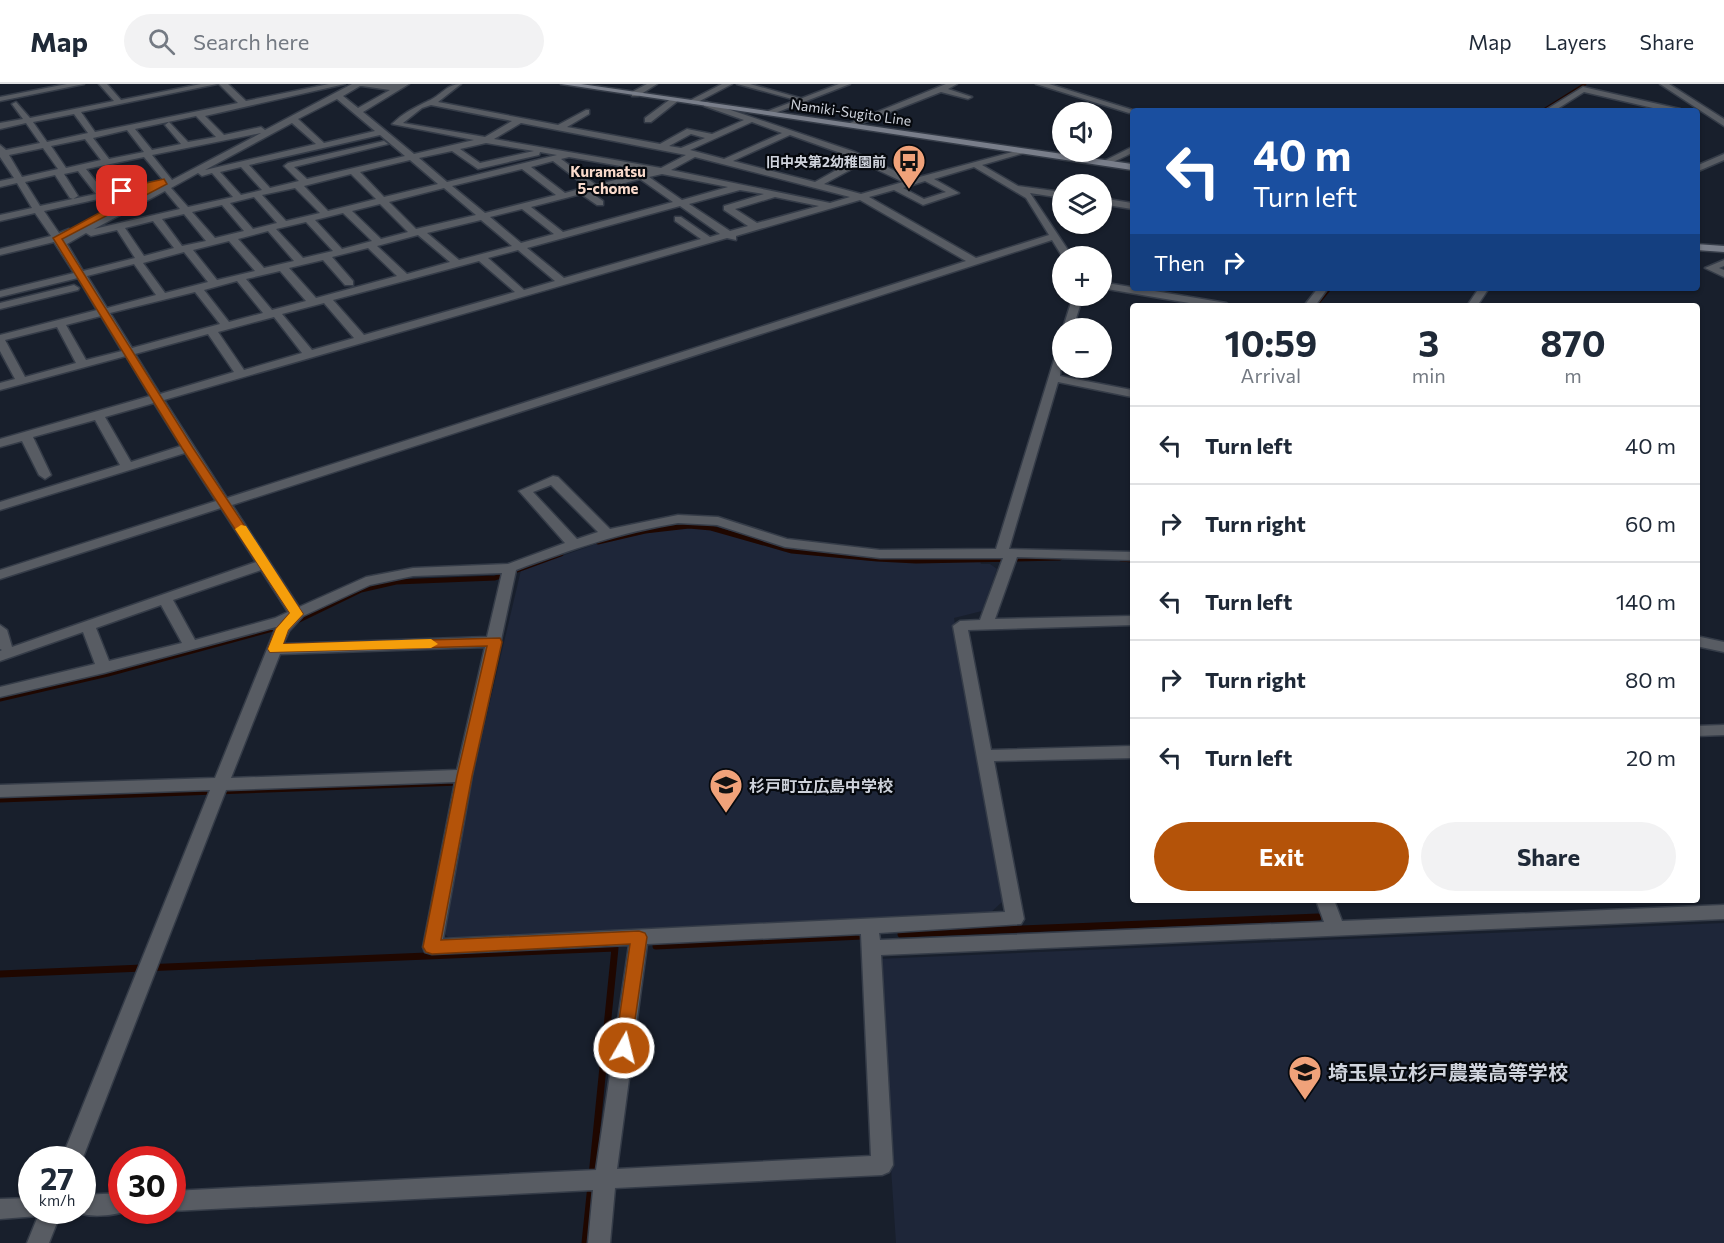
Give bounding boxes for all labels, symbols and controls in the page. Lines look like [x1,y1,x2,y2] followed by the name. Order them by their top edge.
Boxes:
[124,14,544,68] search box
[30,24,88,58] text: Map
[145,25,178,58] icon: search
[193,28,309,55] text: Search here
[1468,29,1512,54] text: Map
[1545,29,1607,54] text: Layers
[1640,29,1694,54] text: Share
[790,95,912,129] street label: Namiki-Sugito Line
[1052,102,1112,378] map controls
[1052,102,1112,162] button: sound
[1253,128,1351,180] text: 40 m
[1154,132,1232,210] icon: left
[891,143,927,190] bus stop icon: 旧中央第2幼稚園前
[766,153,886,170] place label: 旧中央第2幼稚園前
[570,162,646,197] district label: Kuramatsu 5-chome
[96,165,147,216] pin
[105,174,138,207] icon: arrive
[1052,174,1112,234] button: layers
[1253,180,1357,213] text: Turn left
[1052,246,1112,306] button: +
[1217,246,1250,279] icon: right
[1154,249,1205,276] text: Then
[1052,318,1112,378] button: −
[1224,320,1317,364] text: 10:59
[1418,320,1439,364] text: 3
[1540,320,1606,364] text: 870
[1241,363,1301,387] text: Arrival
[1412,363,1446,387] text: min
[1564,363,1582,387] text: m
[1154,429,1187,462] icon: left
[1205,432,1292,459] text: Turn left
[1625,432,1676,459] text: 40 m
[1154,507,1187,540] icon: right
[1205,510,1306,537] text: Turn right
[1625,510,1676,537] text: 60 m
[1154,585,1187,618] icon: left
[1205,588,1292,615] text: Turn left
[1616,588,1676,615] text: 140 m
[1154,663,1187,696] icon: right
[1205,666,1306,693] text: Turn right
[1625,666,1676,693] text: 80 m
[1154,741,1187,774] icon: left
[1205,744,1292,771] text: Turn left
[1626,744,1676,771] text: 20 m
[708,767,744,814] school or university icon: 杉戸町立広島中学校
[749,776,893,795] place label: 杉戸町立広島中学校
[1154,822,1409,891] button: Exit
[1421,822,1676,891] button: Share
[592,1016,656,1080] position arrow
[1287,1054,1323,1101] school or university icon: 埼玉県立杉戸農業高等学校
[1328,1060,1568,1084] place label: 埼玉県立杉戸農業高等学校
[108,1146,186,1224] speed limit sign: 30
[40,1159,74,1196] text: 27
[39,1191,75,1209] text: km/h

